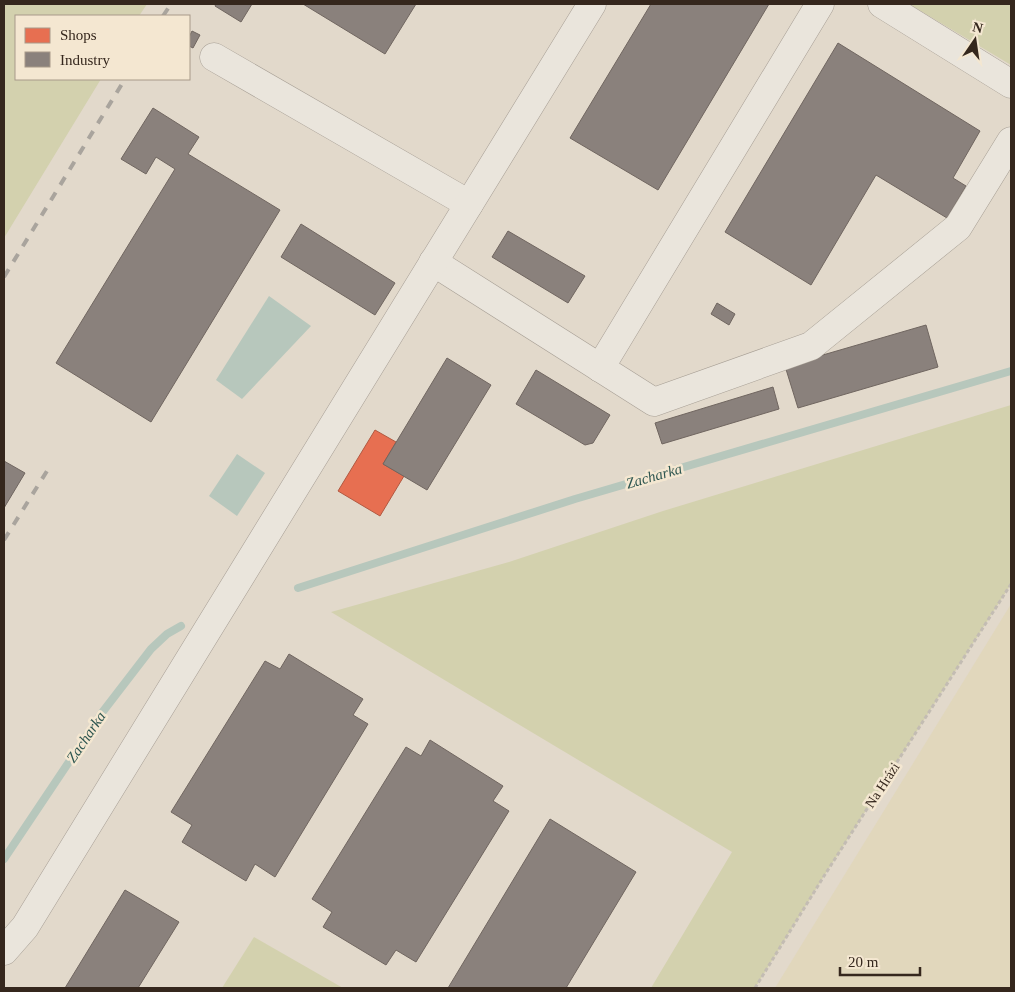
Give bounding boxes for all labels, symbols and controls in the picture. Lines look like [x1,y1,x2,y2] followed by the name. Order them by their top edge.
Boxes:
[15,15,190,80] legend
[950,15,1000,65] north arrow
[971,19,984,36] text: N
[60,27,97,43] text: Shops
[60,52,110,68] text: Industry
[624,460,684,492] water label: Zacharka
[63,709,109,765] water label: Zacharka
[862,760,903,811] street label: Na Hrázi
[840,944,920,976] scale bar
[848,954,879,970] text: 20 m

